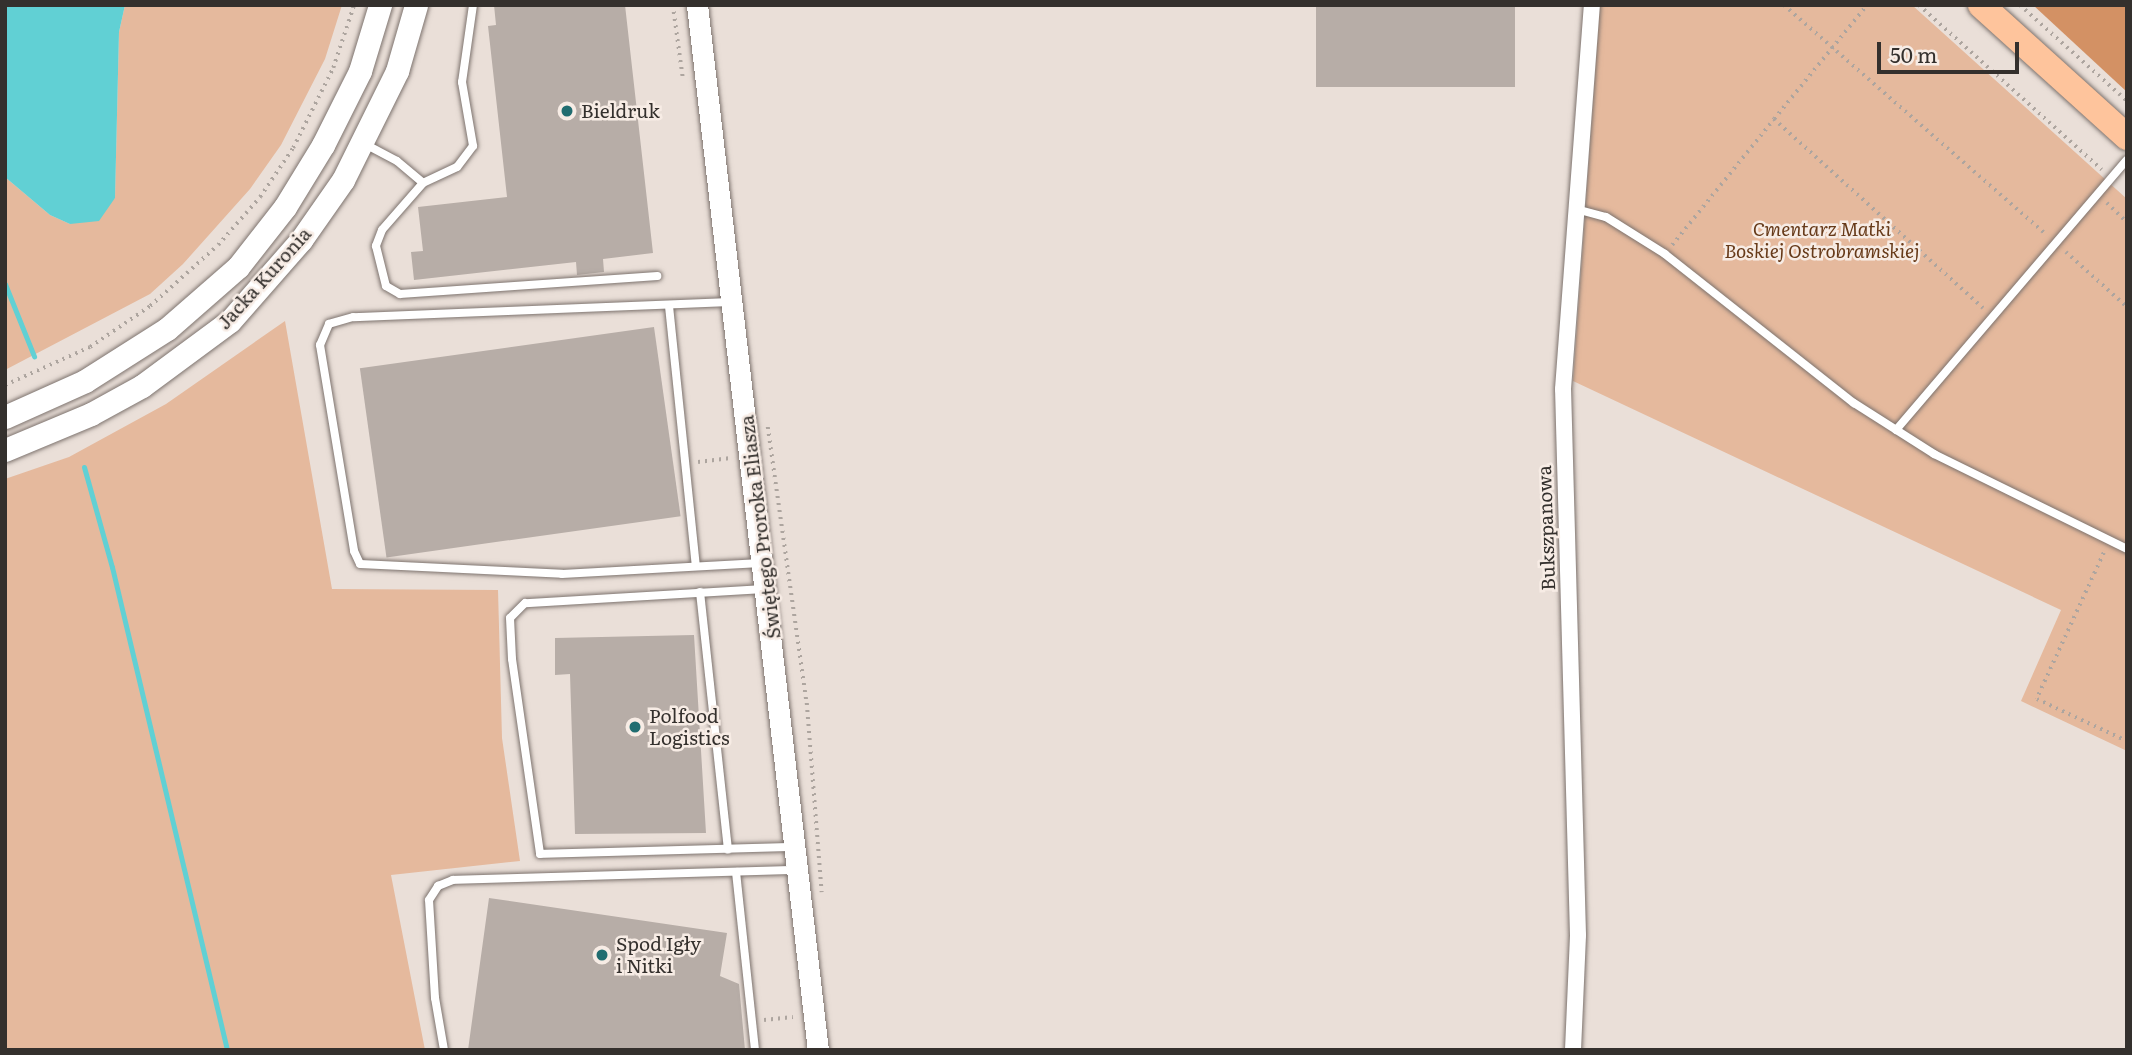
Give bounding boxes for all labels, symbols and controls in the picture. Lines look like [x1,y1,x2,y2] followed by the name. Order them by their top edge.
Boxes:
[1880,28,2022,72] scale bar
[1890,38,1937,69] text: 50 m
[581,100,660,122] place label: Bieldruk
[559,103,575,119] marker: Bieldruk
[1724,218,1920,262] park label: Cmentarz Matki Boskiej Ostrobramskiej
[212,222,316,334] street label: Jacka Kuronia
[735,414,785,640] street label: Świętego Proroka Eliasza
[1532,465,1560,591] street label: Bukszpanowa
[649,705,730,749] place label: Polfood Logistics
[627,719,643,735] marker: Polfood Logistics
[616,933,701,977] place label: Spod Igły i Nitki
[594,947,610,963] marker: Spod Igły i Nitki

